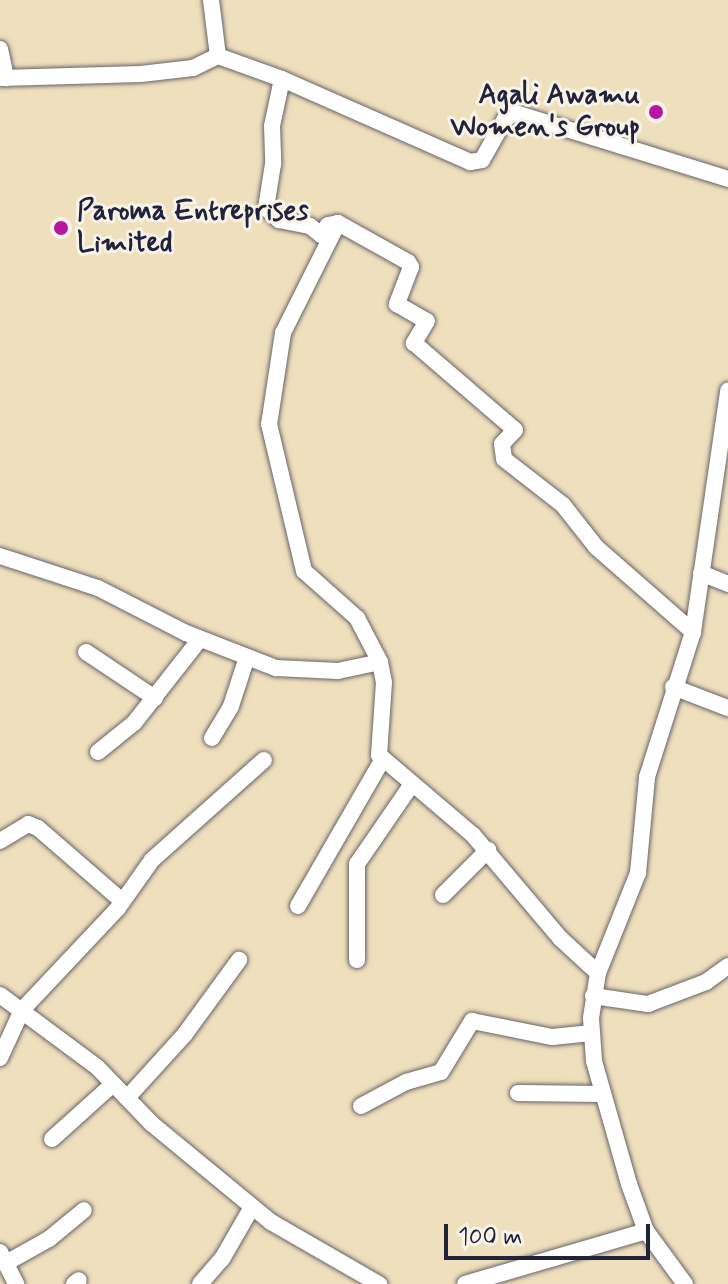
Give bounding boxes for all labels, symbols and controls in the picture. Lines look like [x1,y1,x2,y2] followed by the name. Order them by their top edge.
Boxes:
[451,79,640,145] place label: Agali Awamu Women's Group
[647,103,665,121] marker: Agali Awamu Women's Group
[77,195,307,261] place label: Paroma Entreprises Limited
[52,219,70,237] marker: Paroma Entreprises Limited
[448,1208,654,1258] scale bar
[458,1222,522,1253] text: 100 m

